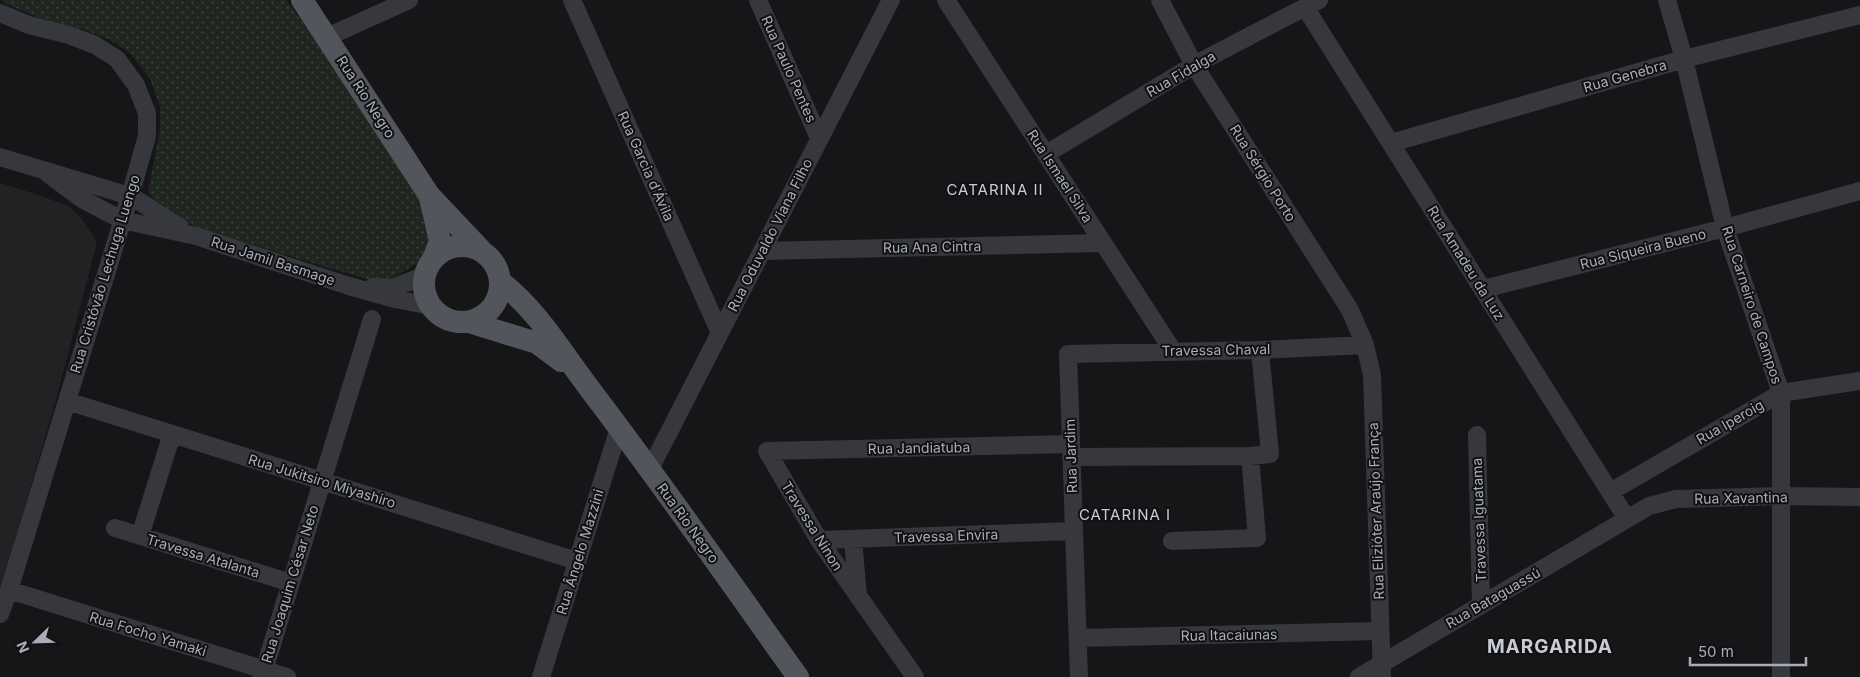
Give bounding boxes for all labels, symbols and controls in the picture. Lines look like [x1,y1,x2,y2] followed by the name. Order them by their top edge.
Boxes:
[758,13,821,125] street label: Rua Paulo Pentes
[1143,47,1218,100] street label: Rua Fidalga
[334,52,399,141] street label: Rua Rio Negro
[1581,56,1668,96] street label: Rua Genebra
[615,108,678,223] street label: Rua Garcia d'Ávila
[1227,121,1300,224] street label: Rua Sérgio Porto
[1024,126,1097,225] street label: Rua Ismael Silva
[724,155,816,314] street label: Rua Oduvaldo Viana Filho
[66,172,143,375] street label: Rua Cristóvão Lechuga Luengo
[946,180,1044,199] district label: CATARINA II
[1424,202,1509,323] street label: Rua Amadeu da Luz
[1719,224,1786,386] street label: Rua Carneiro de Campos
[1578,225,1708,272] street label: Rua Siqueira Bueno
[209,232,337,289] street label: Rua Jamil Basmage
[883,237,981,256] street label: Rua Ana Cintra
[1161,340,1270,359] street label: Travessa Chaval
[1693,395,1766,448] street label: Rua Iperoig
[1061,419,1080,493] street label: Rua Jardim
[1364,422,1387,600] street label: Rua Elizióter Araújo França
[868,438,970,457] street label: Rua Jandiatuba
[246,450,398,511] street label: Rua Jukitsiro Miyashiro
[1468,457,1489,583] street label: Travessa Iguatama
[778,478,847,574] street label: Travessa Ninon
[654,479,723,566] street label: Rua Rio Negro
[552,487,607,617] street label: Rua Ângelo Mazzini
[1694,488,1788,507] street label: Rua Xavantina
[257,503,322,665] street label: Rua Joaquim César Neto
[1079,505,1171,524] district label: CATARINA I
[894,525,998,546] street label: Travessa Envira
[145,530,262,581] street label: Travessa Atalanta
[1442,564,1543,632] street label: Rua Bataguassú
[88,608,209,659] street label: Rua Focho Yamaki
[10,617,60,667] north arrow
[1180,625,1278,644] street label: Rua Itacaiunas
[1690,634,1806,666] scale bar
[1487,635,1613,658] district label: MARGARIDA
[13,639,32,656] text: N
[1698,642,1734,661] text: 50 m

